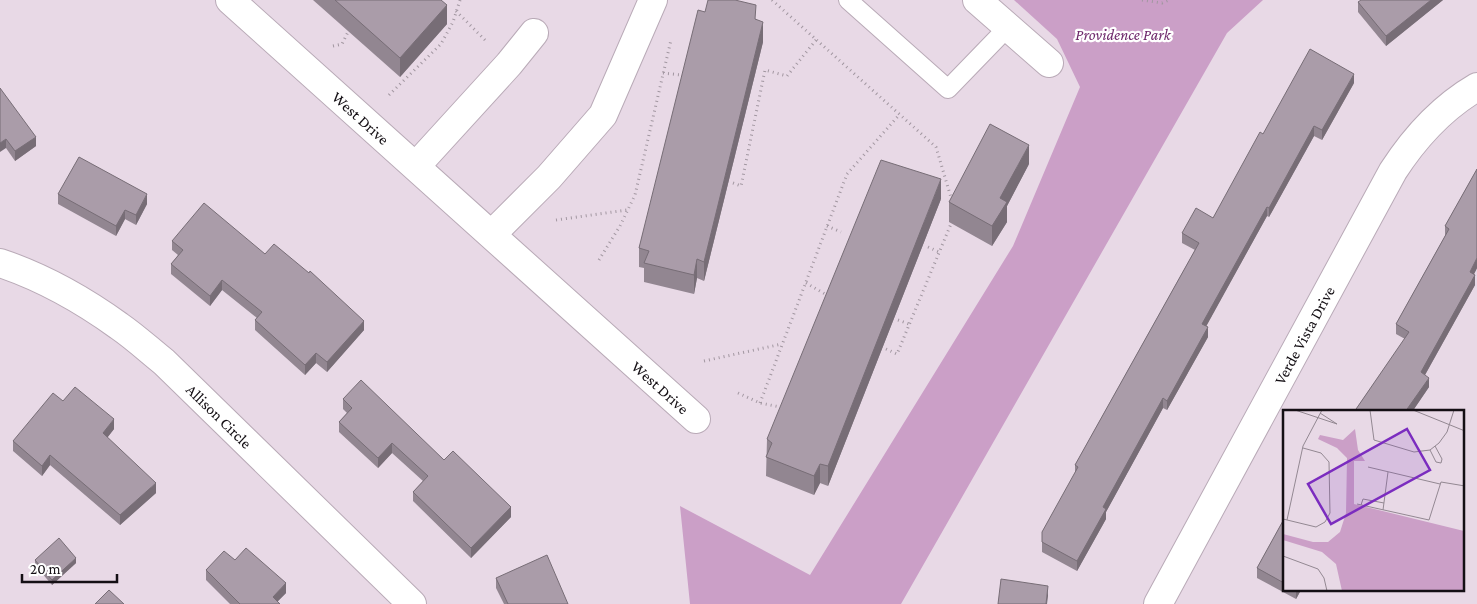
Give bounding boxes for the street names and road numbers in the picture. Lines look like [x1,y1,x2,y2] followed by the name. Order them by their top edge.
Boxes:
[329,88,392,148] street label: West Drive
[1271,283,1338,387] street label: Verde Vista Drive
[628,358,692,417] street label: West Drive
[183,381,255,452] street label: Allison Circle

